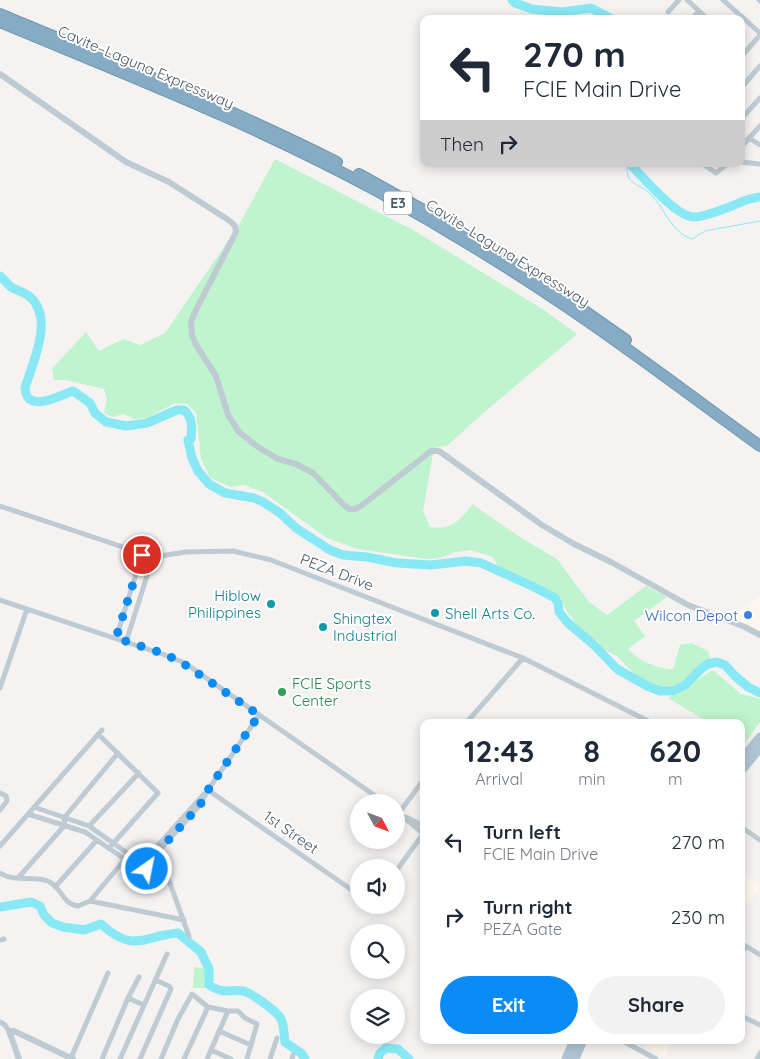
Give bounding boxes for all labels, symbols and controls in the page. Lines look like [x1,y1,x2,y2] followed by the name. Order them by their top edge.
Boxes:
[55,21,237,113] street label: Cavite–Laguna Expressway
[523,32,626,76] text: 270 m
[440,35,505,100] icon: left
[523,75,682,103] text: FCIE Main Drive
[494,130,522,158] icon: right
[440,132,484,156] text: Then
[384,192,412,214] road number: E3
[423,195,593,311] street label: Cavite–Laguna Expressway
[121,534,163,576] pin
[128,541,156,569] icon: arrive
[298,549,376,595] street label: PEZA Drive
[188,586,261,622] place label: Hiblow Philippines
[265,598,277,610] marker: Hiblow Philippines
[445,604,535,623] place label: Shell Arts Co.
[645,606,738,625] place label: Wilcon Depot
[429,607,441,619] marker: Shell Arts Co.
[333,609,397,645] place label: Shingtex Industrial
[742,609,754,621] marker: Wilcon Depot
[317,621,329,633] marker: Shingtex Industrial
[292,674,371,710] place label: FCIE Sports Center
[276,686,288,698] marker: FCIE Sports Center
[464,732,534,770] text: 12:43
[584,732,600,770] text: 8
[649,732,701,770] text: 620
[475,769,523,789] text: Arrival
[578,769,605,789] text: min
[668,769,683,789] text: m
[350,794,405,849] north arrow
[350,794,405,1044] map controls
[260,806,322,858] street label: 1st Street
[483,820,561,844] text: Turn left
[440,828,468,856] icon: left
[671,830,725,854] text: 270 m
[120,842,172,894] position arrow
[483,844,598,864] text: FCIE Main Drive
[350,859,405,914] button: sound
[483,895,572,919] text: Turn right
[440,903,468,931] icon: right
[671,905,725,929] text: 230 m
[483,919,562,939] text: PEZA Gate
[350,924,405,979] button: search
[440,976,578,1034] button: Exit
[588,976,725,1034] button: Share
[350,989,405,1044] button: layers

